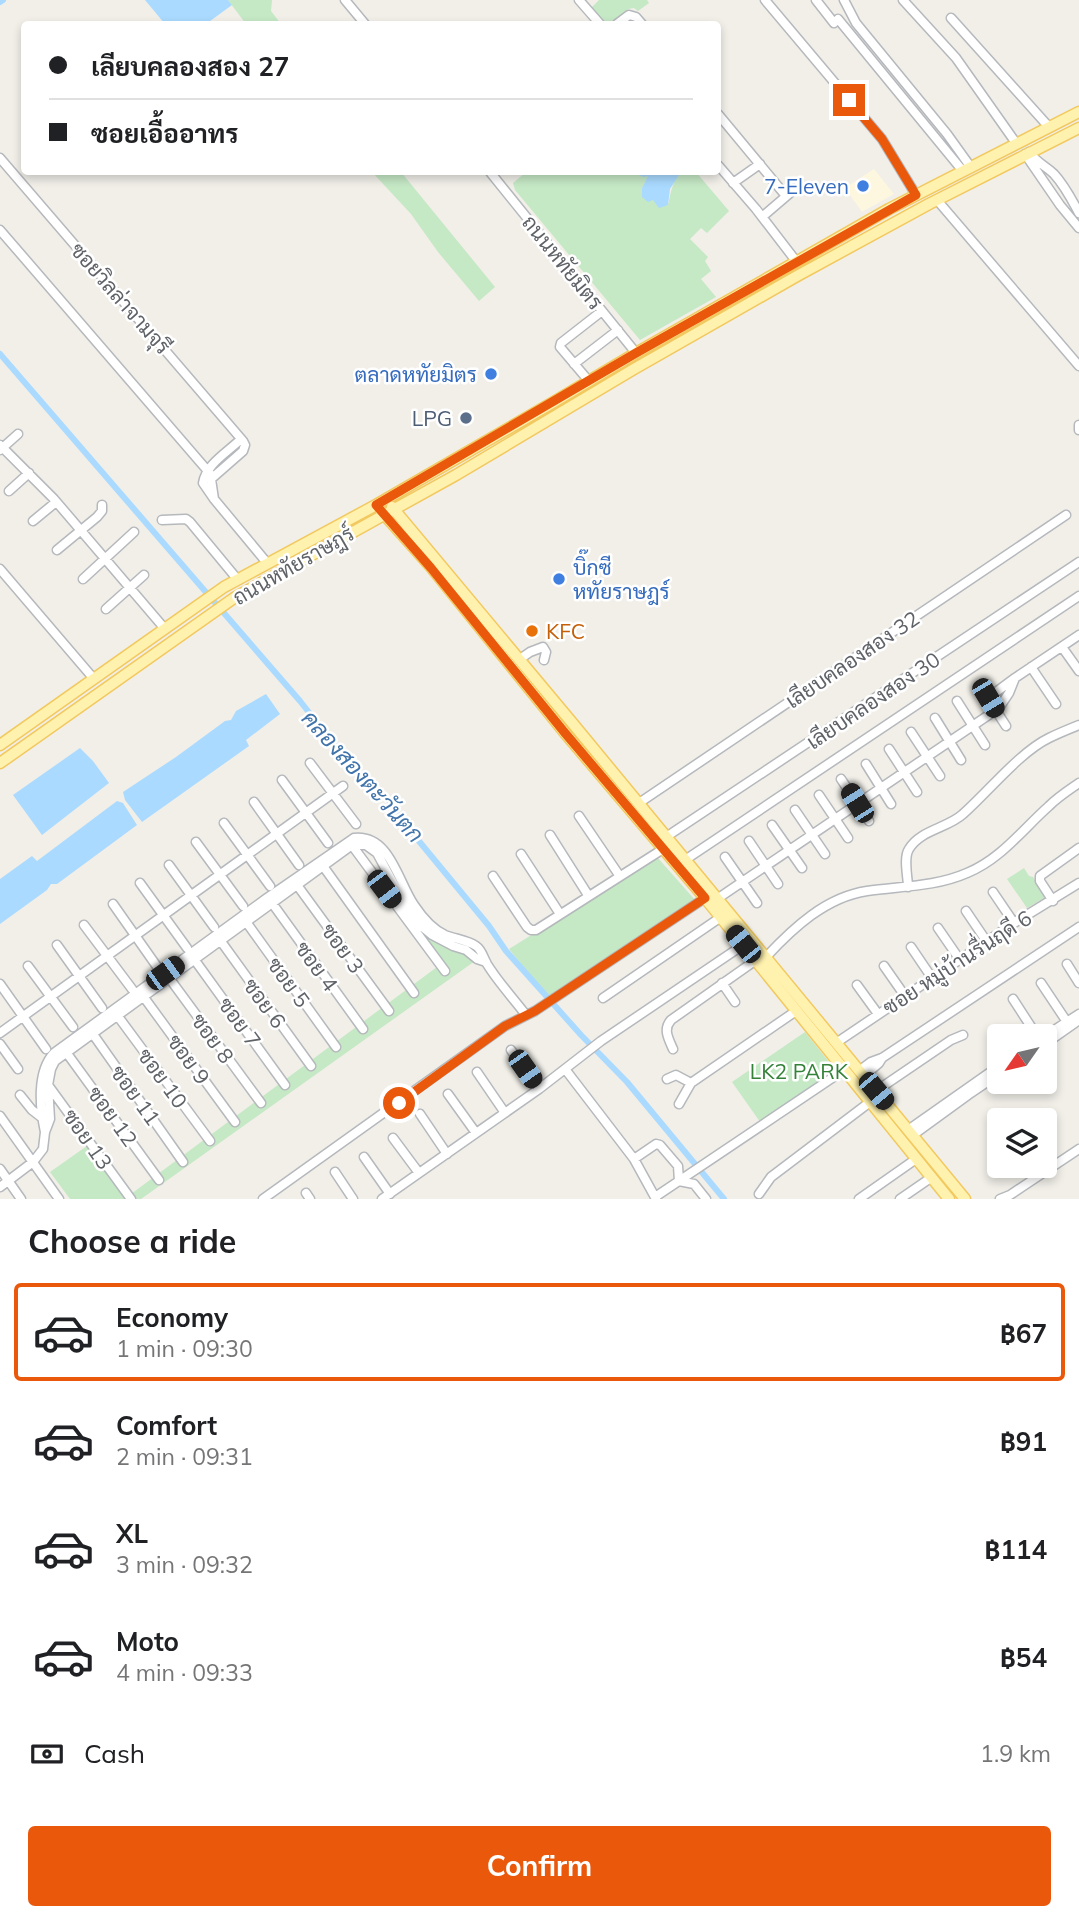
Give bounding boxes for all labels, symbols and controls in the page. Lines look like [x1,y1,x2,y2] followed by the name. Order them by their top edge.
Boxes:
[91,50,289,83] text: เลียบคลองสอง 27
[833,84,865,116] route end
[91,117,238,150] text: ซอยเอื้ออาทร
[764,173,849,199] place label: 7-Eleven
[855,178,871,194] marker: 7-Eleven
[517,210,609,314] street label: ถนนหทัยมิตร
[64,237,176,360] street label: ซอยวิลล่าจามจุรี
[354,361,477,387] place label: ตลาดหทัยมิตร
[483,366,499,382] marker: ตลาดหทัยมิตร
[412,405,452,431] place label: LPG
[458,410,474,426] marker: LPG
[228,520,359,612] street label: ถนนหทัยราษฎร์
[573,549,670,606] place label: บิ๊กซี หทัยราษฎร์
[551,571,567,587] marker: บิ๊กซี หทัยราษฎร์
[780,605,924,713] street label: เลียบคลองสอง 32
[546,618,585,644] place label: KFC
[524,623,540,639] marker: KFC
[801,646,945,754] street label: เลียบคลองสอง 30
[969,675,1008,721] car
[296,704,430,848] water label: คลองสองตะวันตก
[837,780,878,826] car
[363,866,406,912] car
[874,899,1038,1022] street label: ซอย หมู่บ้านรื่นฤดี 6
[316,918,370,978] street label: ซอย 3
[722,921,765,967] car
[290,936,344,996] street label: ซอย 4
[142,952,189,994] car
[262,952,316,1012] street label: ซอย 5
[238,973,292,1033] street label: ซอย 6
[213,992,267,1052] street label: ซอย 7
[186,1008,240,1068] street label: ซอย 8
[987,1024,1057,1094] north arrow
[987,1024,1057,1178] map controls
[162,1029,216,1089] street label: ซอย 9
[133,1043,193,1113] street label: ซอย 10
[505,1046,546,1092] car
[750,1058,849,1084] park label: LK2 PARK
[106,1060,166,1130] street label: ซอย 11
[855,1068,898,1114] car
[83,1081,143,1151] street label: ซอย 12
[383,1087,415,1119] route start
[58,1104,118,1174] street label: ซอย 13
[987,1108,1057,1178] button: layers
[28,1221,236,1261] text: Choose a ride
[32,1301,95,1364] icon: car
[116,1301,228,1334] text: Economy
[1000,1317,1047,1350] text: ฿67
[116,1334,253,1363] text: 1 min · 09:30
[32,1409,95,1472] icon: car
[116,1409,217,1442] text: Comfort
[1000,1425,1047,1458] text: ฿91
[116,1442,253,1471] text: 2 min · 09:31
[32,1517,95,1580] icon: car
[116,1517,148,1550] text: XL
[985,1533,1047,1566] text: ฿114
[116,1550,253,1579] text: 3 min · 09:32
[32,1625,95,1688] icon: car
[116,1625,179,1658] text: Moto
[1000,1641,1047,1674] text: ฿54
[116,1658,253,1687] text: 4 min · 09:33
[28,1735,66,1773] icon: cash
[84,1737,145,1770] text: Cash
[980,1739,1051,1768] text: 1.9 km
[28,1826,1051,1906] button: Confirm

